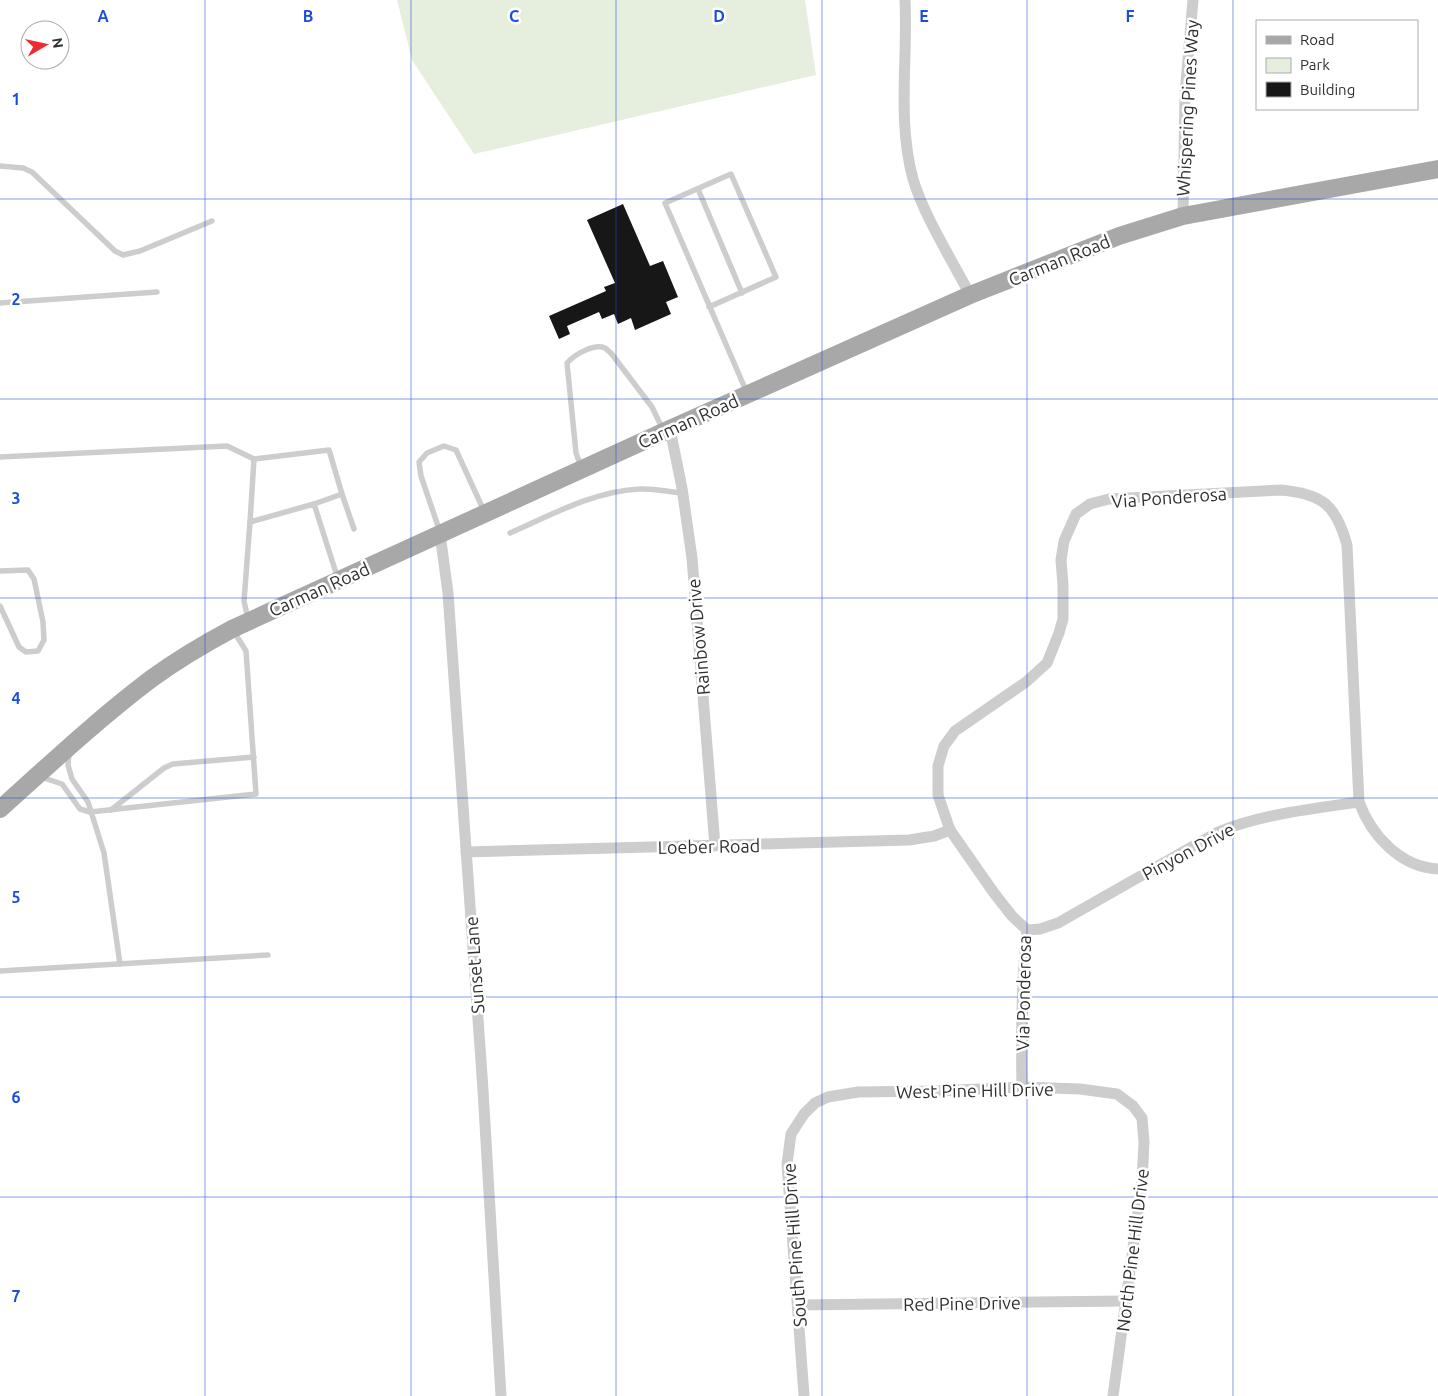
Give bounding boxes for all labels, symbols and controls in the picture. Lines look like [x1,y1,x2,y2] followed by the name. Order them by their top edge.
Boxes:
[97,7,109,25] text: A
[303,7,313,25] text: B
[509,7,519,25] text: C
[713,7,725,25] text: D
[919,7,929,25] text: E
[1126,7,1135,25] text: F
[1172,19,1202,197] street label: Whispering Pines Way
[20,20,70,70] north arrow
[1256,20,1418,110] legend
[1300,31,1335,48] text: Road
[49,37,67,49] text: N
[1300,56,1330,73] text: Park
[1300,81,1355,98] text: Building
[11,90,21,108] text: 1
[1005,231,1113,289] street label: Carman Road
[11,290,21,308] text: 2
[635,390,741,452] street label: Carman Road
[1110,483,1228,511] street label: Via Ponderosa
[11,489,21,507] text: 3
[266,558,372,620] street label: Carman Road
[683,578,713,696] street label: Rainbow Drive
[11,689,21,707] text: 4
[1139,818,1237,884] street label: Pinyon Drive
[658,835,760,857] street label: Loeber Road
[11,888,21,906] text: 5
[461,916,487,1014] street label: Sunset Lane
[1012,935,1034,1051] street label: Via Ponderosa
[896,1079,1054,1101] street label: West Pine Hill Drive
[11,1088,21,1106] text: 6
[778,1162,810,1328] street label: South Pine Hill Drive
[1112,1167,1152,1333] street label: North Pine Hill Drive
[11,1287,21,1305] text: 7
[903,1292,1021,1314] street label: Red Pine Drive

